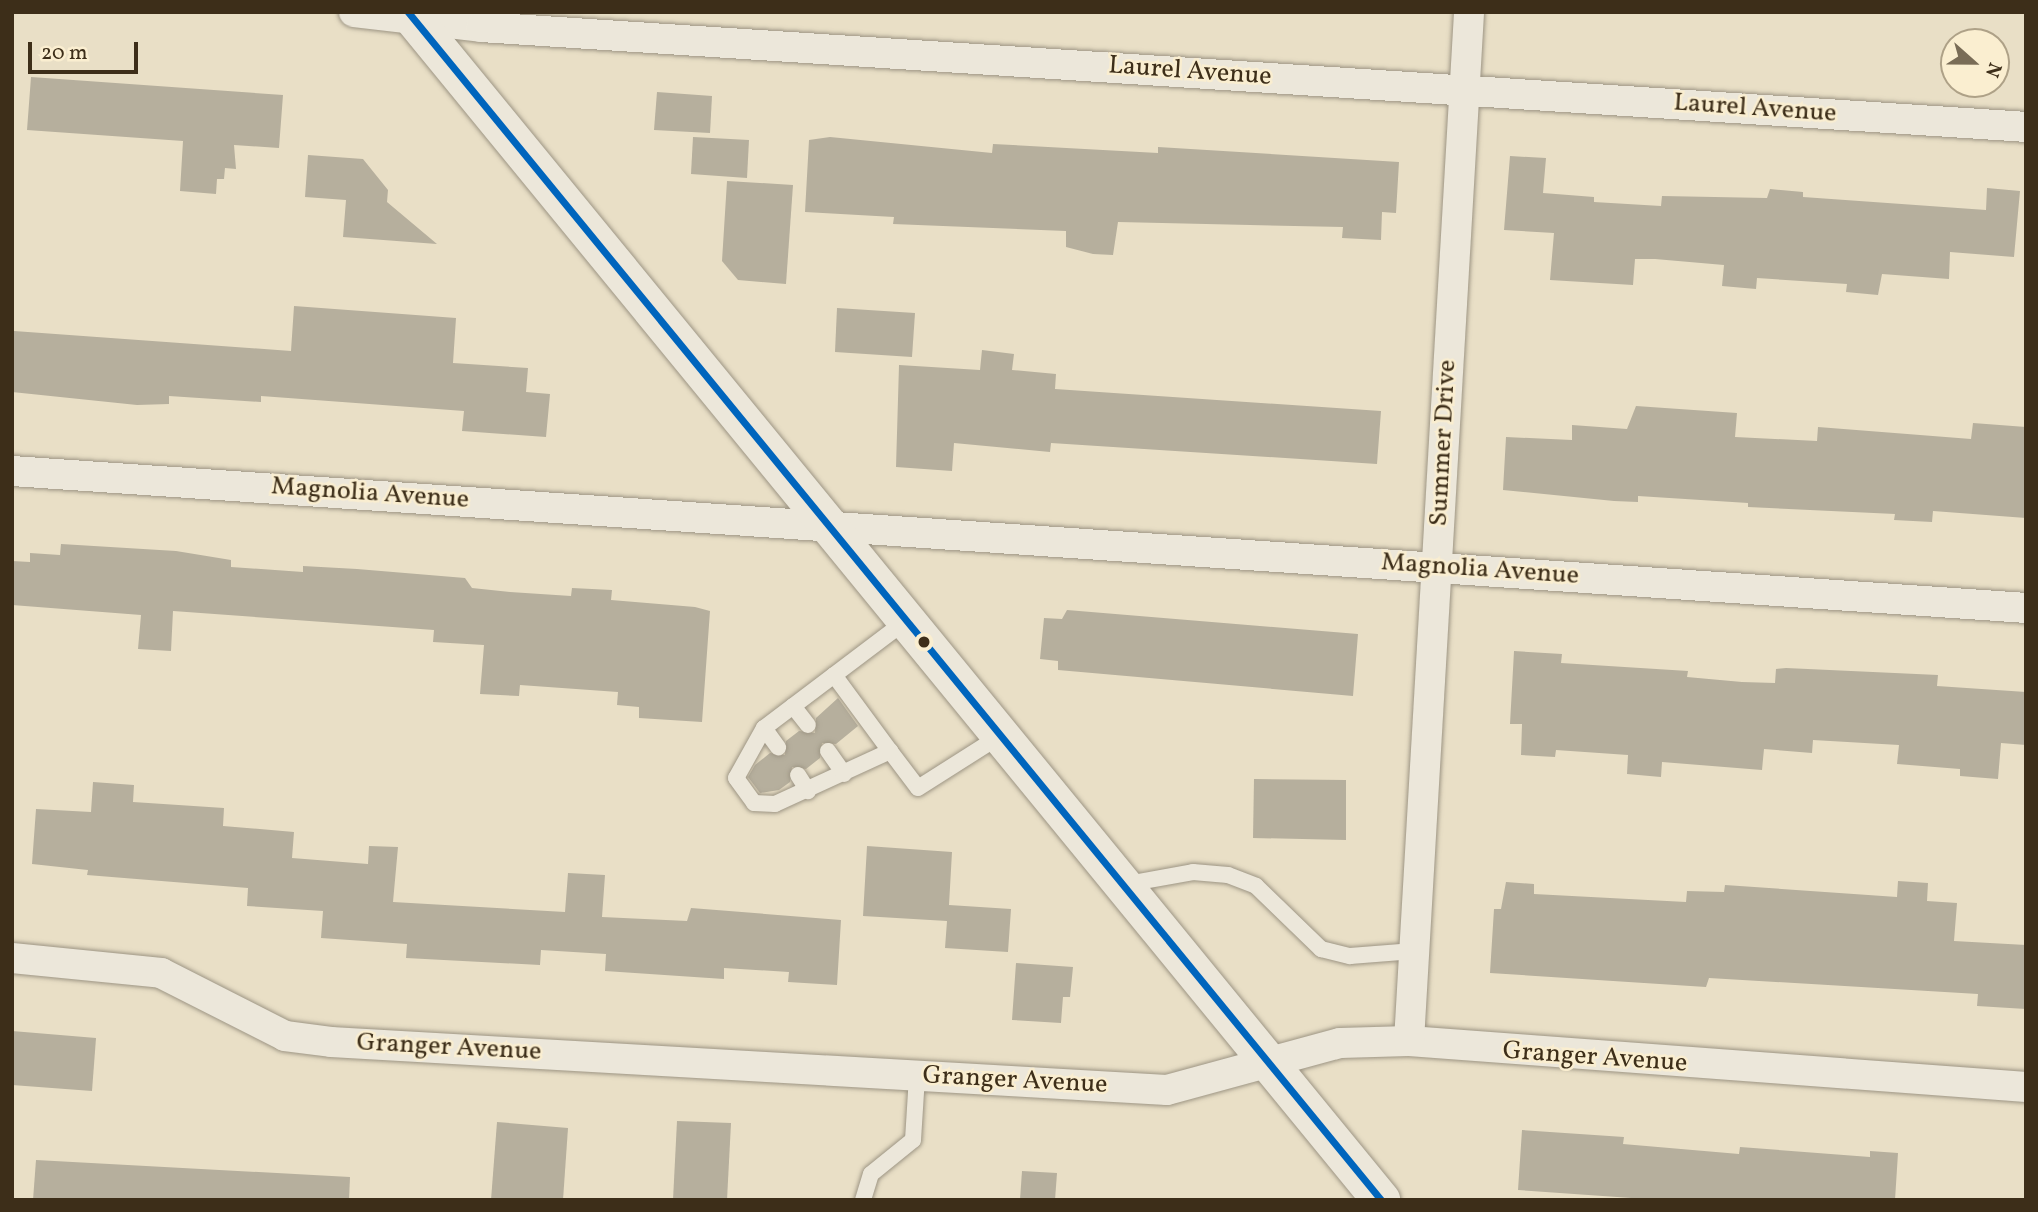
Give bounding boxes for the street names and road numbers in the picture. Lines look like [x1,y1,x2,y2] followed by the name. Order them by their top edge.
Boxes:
[1107,51,1273,93] street label: Laurel Avenue
[1672,88,1838,130] street label: Laurel Avenue
[1424,359,1464,527] street label: Summer Drive
[270,472,470,516] street label: Magnolia Avenue
[1380,548,1580,592] street label: Magnolia Avenue
[356,1028,542,1068] street label: Granger Avenue
[1502,1036,1688,1080] street label: Granger Avenue
[922,1061,1108,1101] street label: Granger Avenue

